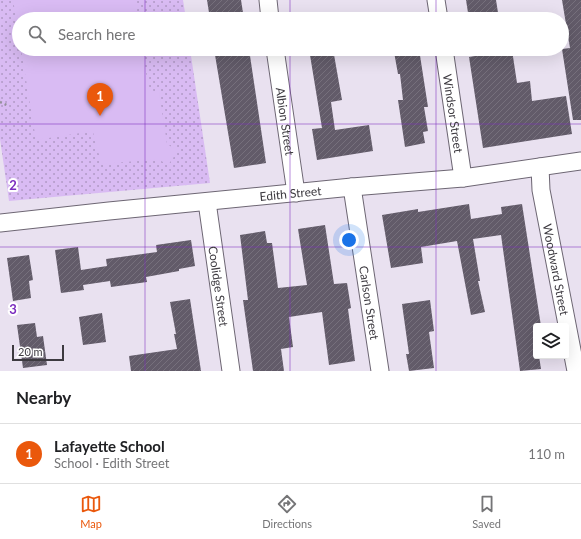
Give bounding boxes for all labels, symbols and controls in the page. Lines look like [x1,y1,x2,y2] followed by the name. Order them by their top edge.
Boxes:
[12,12,569,56] search box
[26,23,48,45] icon: search
[58,25,135,43] text: Search here
[440,73,467,154] street label: Windsor Street
[87,83,113,116] pin: 1
[273,86,298,157] street label: Albion Street
[9,177,17,193] text: 2
[259,182,323,204] street label: Edith Street
[540,222,573,317] street label: Woodward Street
[339,230,359,250] your location
[206,245,232,328] street label: Coolidge Street
[357,265,383,341] street label: Carlson Street
[9,301,17,317] text: 3
[533,323,569,359] map controls
[533,323,569,359] button: layers
[12,343,64,362] scale bar
[18,345,43,358] text: 20 m
[16,387,71,408] text: Nearby
[54,437,165,455] text: Lafayette School
[25,446,33,462] text: 1
[528,446,565,462] text: 110 m
[54,455,169,471] text: School · Edith Street
[80,493,102,530] tab: Map
[262,493,312,530] tab: Directions
[472,493,501,530] tab: Saved

